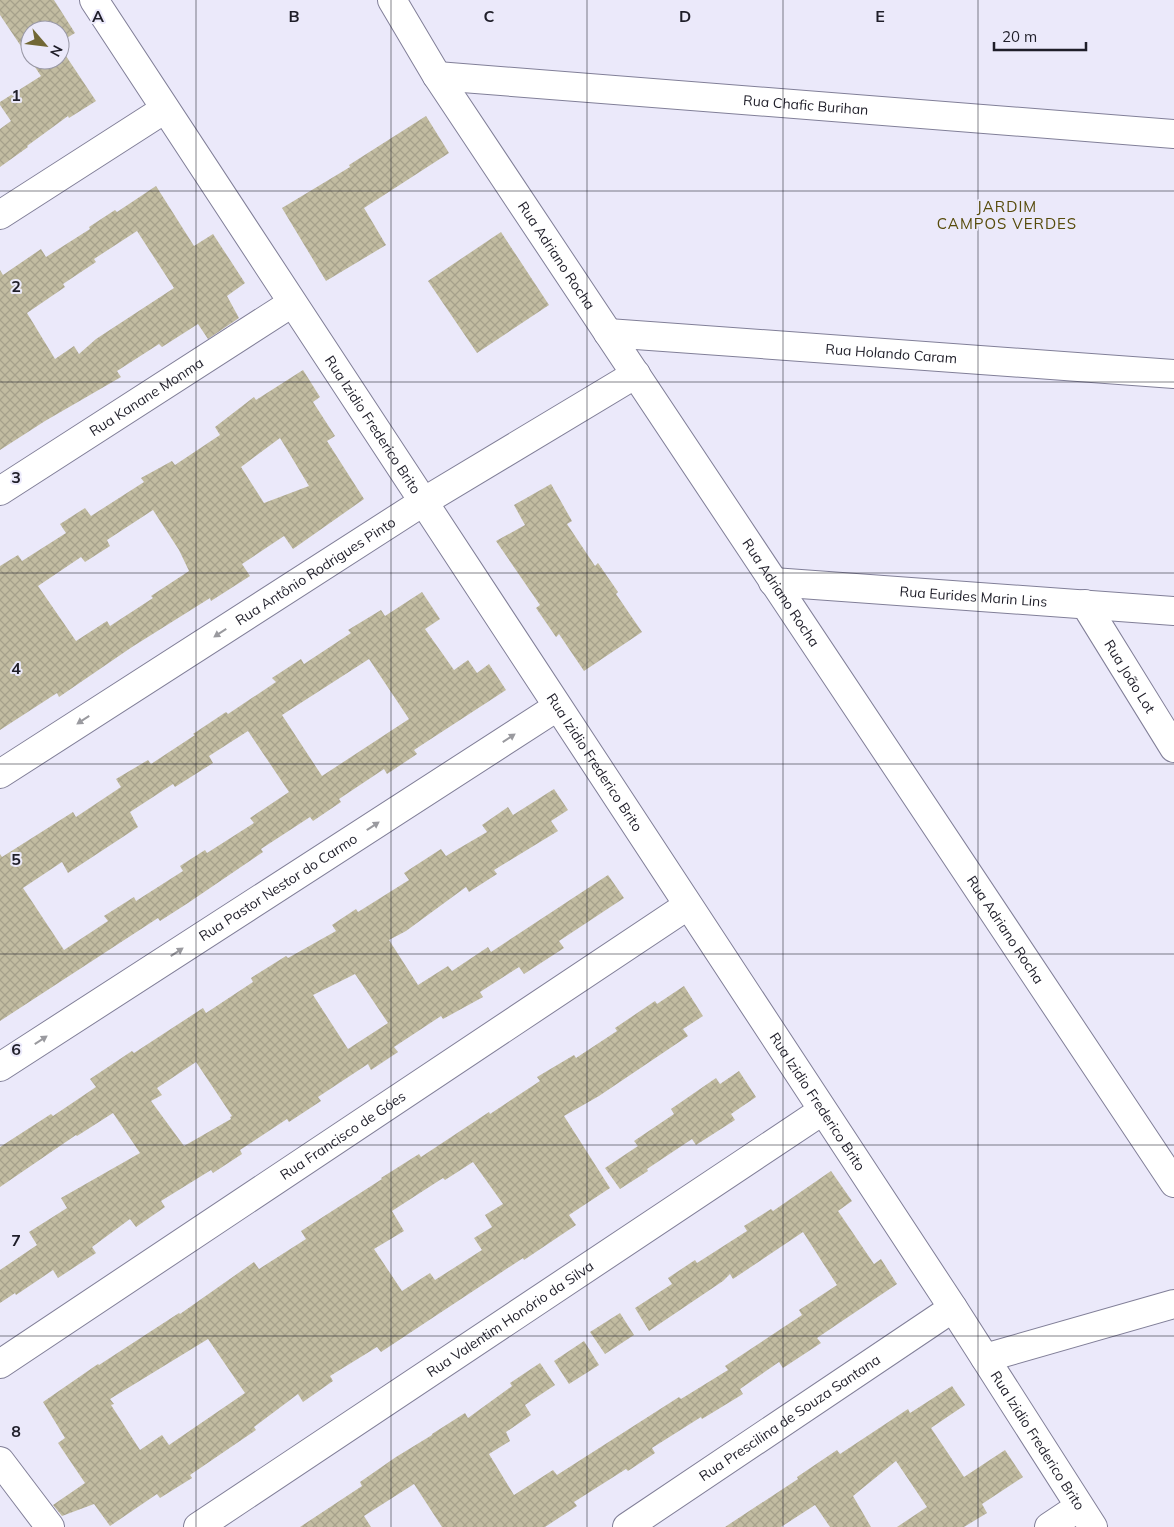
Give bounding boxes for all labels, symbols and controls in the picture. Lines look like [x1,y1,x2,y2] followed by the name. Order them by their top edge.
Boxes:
[92,6,104,26] text: A
[288,6,300,26] text: B
[484,6,495,26] text: C
[679,6,691,26] text: D
[875,6,885,26] text: E
[20,20,70,70] north arrow
[994,20,1086,52] scale bar
[1002,27,1037,46] text: 20 m
[46,42,67,60] text: N
[11,85,21,105] text: 1
[743,91,869,119] street label: Rua Chafic Burihan
[937,197,1077,233] district label: JARDIM CAMPOS VERDES
[514,198,599,313] street label: Rua Adriano Rocha
[11,276,21,296] text: 2
[825,340,958,367] street label: Rua Holando Caram
[321,352,425,497] street label: Rua Izidio Frederico Brito
[86,353,207,440] street label: Rua Kanane Monma
[11,467,21,487] text: 3
[232,513,399,629] street label: Rua Antônio Rodrigues Pinto
[738,535,823,650] street label: Rua Adriano Rocha
[899,582,1048,611] street label: Rua Eurides Marin Lins
[214,628,227,637] one-way arrow
[1100,636,1159,716] street label: Rua João Lot
[11,658,21,678] text: 4
[543,690,647,835] street label: Rua Izidio Frederico Brito
[77,716,90,725] one-way arrow
[502,733,516,742] one-way arrow
[366,821,379,831] one-way arrow
[195,829,361,945] street label: Rua Pastor Nestor do Carmo
[11,849,21,869] text: 5
[963,872,1048,987] street label: Rua Adriano Rocha
[171,947,184,957] one-way arrow
[766,1029,869,1174] street label: Rua Izidio Frederico Brito
[34,1036,48,1045] one-way arrow
[11,1039,21,1059] text: 6
[276,1087,409,1184] street label: Rua Francisco de Góes
[11,1230,21,1250] text: 7
[423,1257,597,1381] street label: Rua Valentim Honório da Silva
[696,1350,884,1485] street label: Rua Prescilina de Souza Santana
[987,1367,1089,1513] street label: Rua Izidio Frederico Brito
[11,1421,21,1441] text: 8

